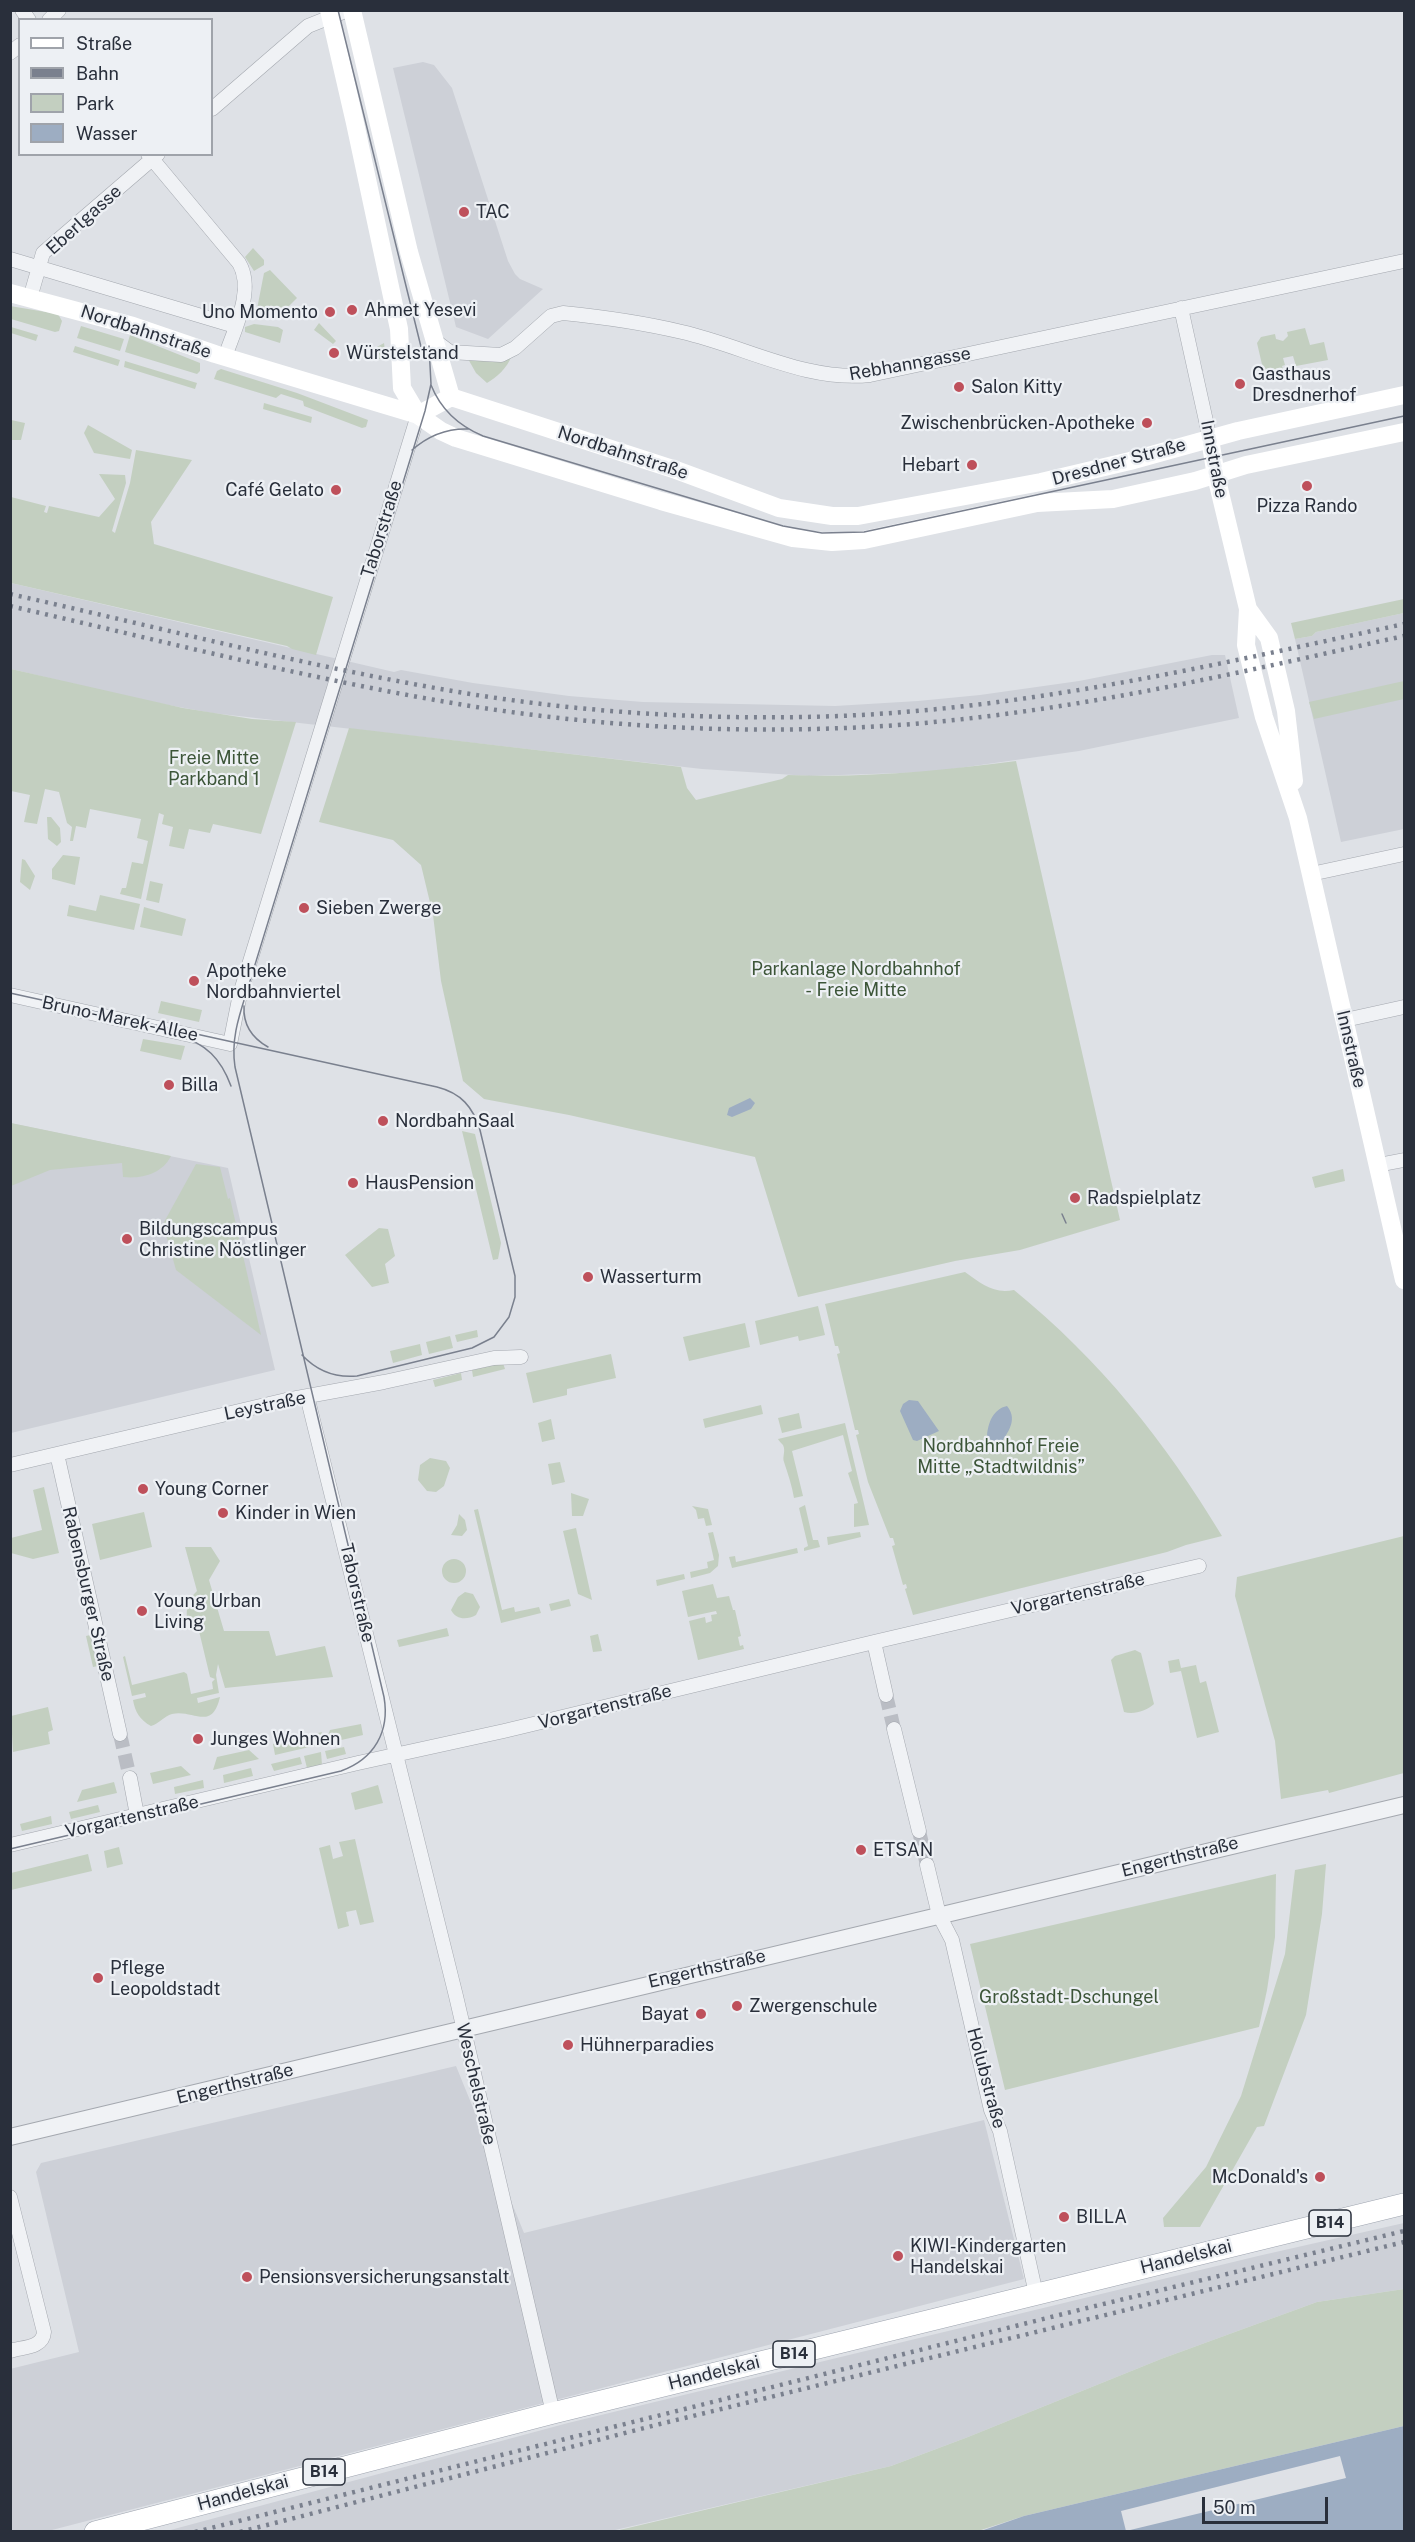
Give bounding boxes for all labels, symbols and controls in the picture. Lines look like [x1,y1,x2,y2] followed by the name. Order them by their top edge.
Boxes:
[18,18,213,156] legend
[76,33,132,54] text: Straße
[76,63,119,84] text: Bahn
[76,93,114,114] text: Park
[76,123,138,144] text: Wasser
[42,181,126,259] street label: Eberlgasse
[476,201,510,223] place label: TAC
[457,205,471,219] marker: TAC
[364,299,476,321] place label: Ahmet Yesevi
[78,301,214,363] street label: Nordbahnstraße
[202,301,318,323] place label: Uno Momento
[345,303,359,317] marker: Ahmet Yesevi
[323,305,337,319] marker: Uno Momento
[346,342,459,364] place label: Würstelstand
[848,343,972,385] street label: Rebhanngasse
[327,346,341,360] marker: Würstelstand
[1252,363,1356,406] place label: Gasthaus Dresdnerhof
[971,376,1062,398] place label: Salon Kitty
[1233,377,1247,391] marker: Gasthaus Dresdnerhof
[952,380,966,394] marker: Salon Kitty
[900,412,1135,434] place label: Zwischenbrücken-Apotheke
[1140,416,1154,430] marker: Zwischenbrücken-Apotheke
[1196,418,1232,500] street label: Innstraße
[555,422,691,484] street label: Nordbahnstraße
[1050,434,1188,490] street label: Dresdner Straße
[902,454,960,476] place label: Hebart
[965,458,979,472] marker: Hebart
[357,478,407,580] street label: Taborstraße
[225,479,324,501] place label: Café Gelato
[1300,479,1314,493] marker: Pizza Rando
[329,483,343,497] marker: Café Gelato
[1256,495,1358,517] place label: Pizza Rando
[168,747,260,789] park label: Freie Mitte Parkband 1
[316,897,442,919] place label: Sieben Zwerge
[297,901,311,915] marker: Sieben Zwerge
[751,958,961,1000] park label: Parkanlage Nordbahnhof - Freie Mitte
[206,960,341,1002] place label: Apotheke Nordbahnviertel
[187,974,201,988] marker: Apotheke Nordbahnviertel
[40,992,200,1046] street label: Bruno-Marek-Allee
[1332,1008,1370,1090] street label: Innstraße
[181,1074,218,1096] place label: Billa
[162,1078,176,1092] marker: Billa
[395,1110,515,1132] place label: NordbahnSaal
[376,1114,390,1128] marker: NordbahnSaal
[365,1172,474,1194] place label: HausPension
[346,1176,360,1190] marker: HausPension
[1087,1187,1201,1209] place label: Radspielplatz
[1068,1191,1082,1205] marker: Radspielplatz
[139,1218,307,1260] place label: Bildungscampus Christine Nöstlinger
[120,1232,134,1246] marker: Bildungscampus Christine Nöstlinger
[600,1266,701,1288] place label: Wasserturm
[581,1270,595,1284] marker: Wasserturm
[222,1387,308,1425] street label: Leystraße
[917,1435,1085,1478] park label: Nordbahnhof Freie Mitte „Stadtwildnis”
[155,1478,269,1500] place label: Young Corner
[136,1482,150,1496] marker: Young Corner
[235,1502,356,1524] place label: Kinder in Wien
[57,1504,119,1684] street label: Rabensburger Straße
[216,1506,230,1520] marker: Kinder in Wien
[335,1541,379,1645] street label: Taborstraße
[1009,1568,1147,1620] street label: Vorgartenstraße
[154,1590,261,1632] place label: Young Urban Living
[135,1604,149,1618] marker: Young Urban Living
[536,1680,674,1734] street label: Vorgartenstraße
[210,1728,340,1750] place label: Junges Wohnen
[191,1732,205,1746] marker: Junges Wohnen
[63,1791,201,1843] street label: Vorgartenstraße
[1119,1832,1241,1882] street label: Engerthstraße
[873,1839,933,1861] place label: ETSAN
[854,1843,868,1857] marker: ETSAN
[646,1945,768,1993] street label: Engerthstraße
[110,1957,221,2000] place label: Pflege Leopoldstadt
[91,1971,105,1985] marker: Pflege Leopoldstadt
[979,1986,1159,2008] park label: Großstadt-Dschungel
[749,1995,877,2017] place label: Zwergenschule
[730,1999,744,2013] marker: Zwergenschule
[641,2003,689,2025] place label: Bayat
[694,2007,708,2021] marker: Bayat
[451,2021,501,2147] street label: Weschelstraße
[962,2025,1010,2131] street label: Holubstraße
[580,2034,714,2056] place label: Hühnerparadies
[561,2038,575,2052] marker: Hühnerparadies
[174,2059,296,2109] street label: Engerthstraße
[1212,2166,1308,2188] place label: McDonald's
[1313,2170,1327,2184] marker: McDonald's
[1076,2206,1127,2228] place label: BILLA
[1057,2210,1071,2224] marker: BILLA
[1309,2210,1351,2236] road number: B14
[910,2235,1066,2278] place label: KIWI-Kindergarten Handelskai
[1138,2235,1234,2279] street label: Handelskai
[891,2249,905,2263] marker: KIWI-Kindergarten Handelskai
[259,2266,510,2288] place label: Pensionsversicherungsanstalt
[240,2270,254,2284] marker: Pensionsversicherungsanstalt
[773,2341,815,2367] road number: B14
[666,2351,762,2395] street label: Handelskai
[303,2459,345,2485] road number: B14
[195,2470,291,2516] street label: Handelskai
[1205,2485,1331,2523] scale bar
[1213,2497,1256,2518] text: 50 m

